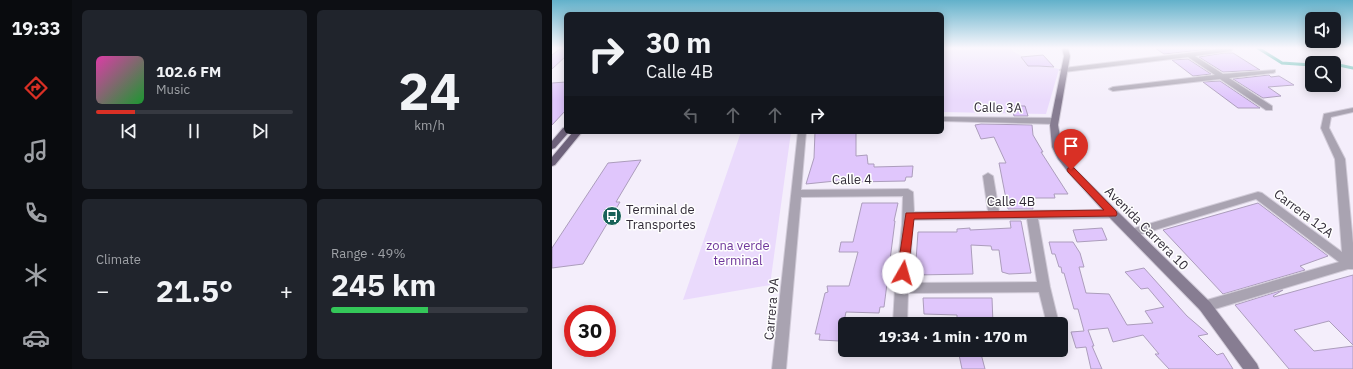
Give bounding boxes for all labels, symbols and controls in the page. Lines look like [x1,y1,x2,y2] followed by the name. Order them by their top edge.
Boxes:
[1305,12,1341,92] map controls
[1305,12,1341,48] button: sound
[11,17,61,40] text: 19:33
[646,24,711,61] text: 30 m
[580,28,632,80] icon: right
[1305,56,1341,92] button: search
[398,57,461,124] text: 24
[646,60,713,83] text: Calle 4B
[156,62,221,81] text: 102.6 FM
[22,74,50,102] icon: directions
[156,81,190,98] text: Music
[974,99,1023,116] street label: Calle 3A
[680,104,702,126] icon: left
[722,104,744,126] icon: ahead
[764,104,786,126] icon: ahead
[806,104,828,126] icon: right
[414,117,445,134] text: km/h
[118,120,140,142] icon: previous
[183,120,205,142] icon: pause
[249,120,271,142] icon: next
[1054,129,1088,170] pin
[1060,135,1082,157] icon: arrive
[22,137,50,165] icon: music
[832,171,872,188] street label: Calle 4
[1101,183,1192,274] street label: Avenida Carrera 10
[1271,185,1337,242] street label: Carrera 12A
[987,193,1035,210] street label: Calle 4B
[22,199,50,227] icon: phone
[626,201,696,233] place label: Terminal de Transportes
[601,205,623,227] bus stop icon: Terminal de Transportes
[706,237,770,269] park label: zona verde terminal
[331,245,405,262] text: Range · 49%
[96,251,141,268] text: Climate
[882,252,924,294] position arrow
[22,261,50,289] icon: climate
[331,265,436,304] text: 245 km
[156,271,233,310] text: 21.5°
[96,276,109,305] text: −
[280,276,293,305] text: +
[760,277,783,341] street label: Carrera 9A
[564,305,616,357] speed limit sign: 30
[22,324,50,352] icon: car
[879,327,1027,346] text: 19:34 · 1 min · 170 m

